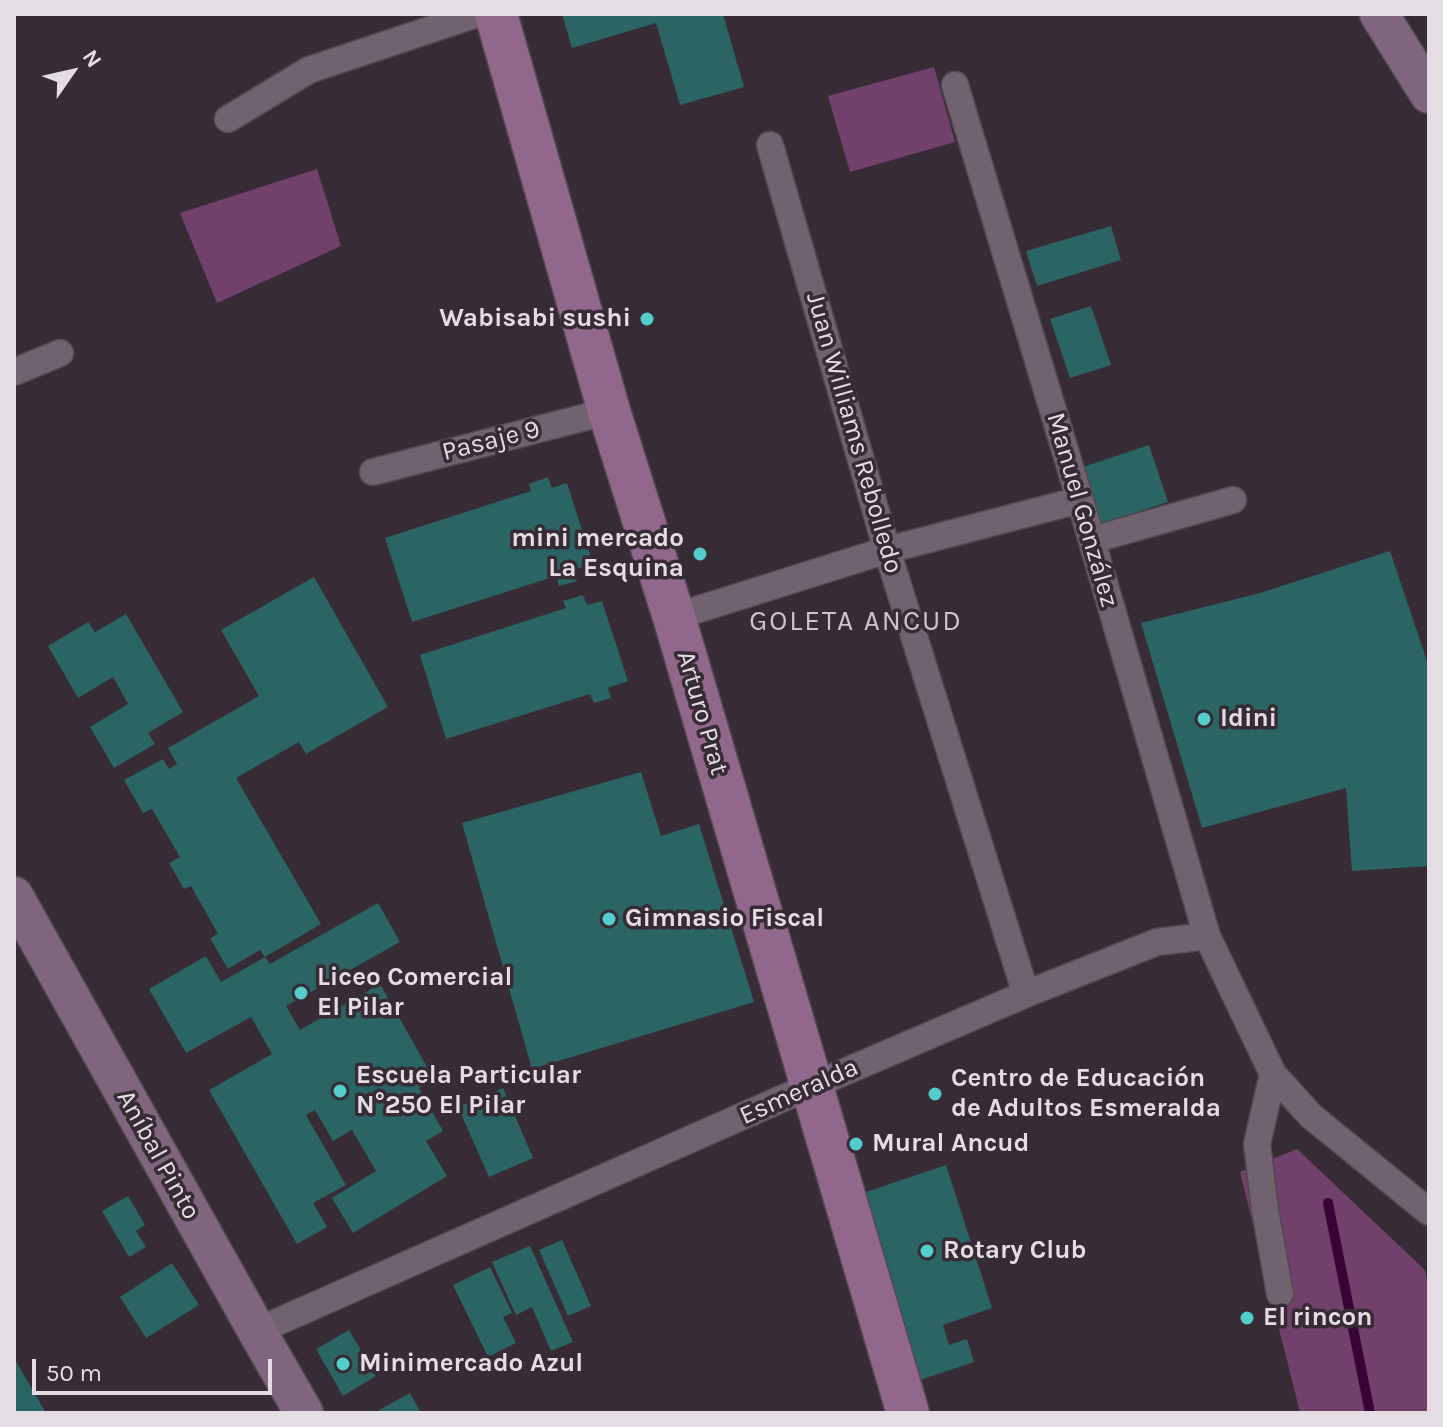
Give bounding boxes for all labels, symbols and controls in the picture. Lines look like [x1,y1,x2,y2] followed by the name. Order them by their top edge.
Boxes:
[32,32,112,112] north arrow
[77,45,107,72] text: N
[799,289,909,577] street label: Juan Williams Rebolledo
[439,303,631,335] place label: Wabisabi sushi
[638,310,656,328] marker: Wabisabi sushi
[1039,409,1125,611] street label: Manuel González
[439,414,543,468] street label: Pasaje 9
[511,523,684,584] place label: mini mercado La Esquina
[691,545,709,563] marker: mini mercado La Esquina
[749,605,963,639] district label: GOLETA ANCUD
[669,647,735,779] street label: Arturo Prat
[1220,703,1277,735] place label: Idini
[1195,710,1213,728] marker: Idini
[625,903,824,935] place label: Gimnasio Fiscal
[600,910,618,928] marker: Gimnasio Fiscal
[317,962,512,1024] place label: Liceo Comercial El Pilar
[292,984,310,1002] marker: Liceo Comercial El Pilar
[735,1052,863,1132] street label: Esmeralda
[356,1060,581,1122] place label: Escuela Particular N°250 El Pilar
[951,1063,1221,1124] place label: Centro de Educación de Adultos Esmeralda
[331,1082,349,1100] marker: Escuela Particular N°250 El Pilar
[110,1085,206,1225] street label: Aníbal Pinto
[926,1085,944,1103] marker: Centro de Educación de Adultos Esmeralda
[872,1128,1029,1160] place label: Mural Ancud
[847,1135,865,1153] marker: Mural Ancud
[943,1235,1086,1267] place label: Rotary Club
[918,1242,936,1260] marker: Rotary Club
[1263,1302,1372,1334] place label: El rincon
[1238,1309,1256,1327] marker: El rincon
[36,1343,276,1393] scale bar
[359,1348,583,1380] place label: Minimercado Azul
[334,1355,352,1373] marker: Minimercado Azul
[46,1359,102,1387] text: 50 m

